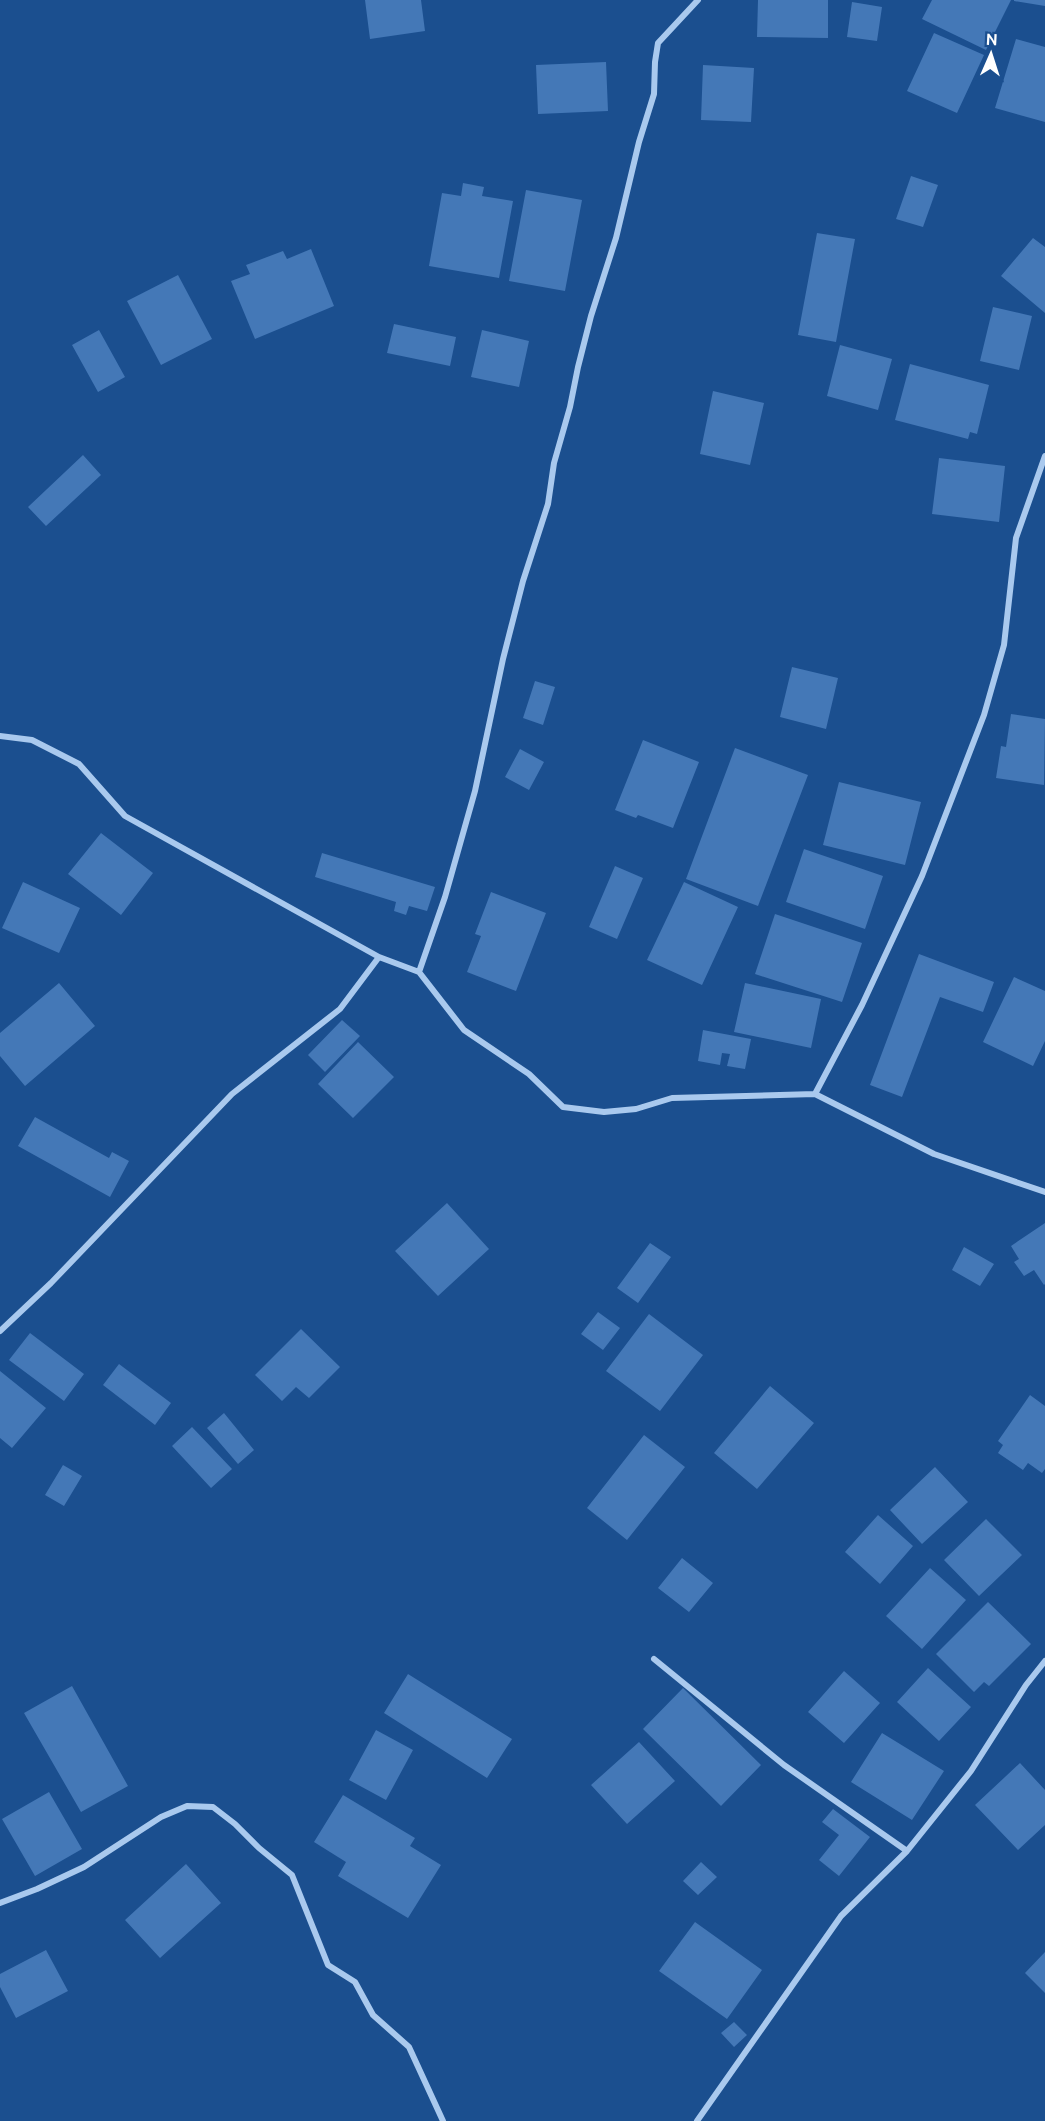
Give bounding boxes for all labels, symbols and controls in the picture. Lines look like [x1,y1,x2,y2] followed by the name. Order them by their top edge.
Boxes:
[961,24,1021,84] north arrow
[985,30,998,48] text: N

